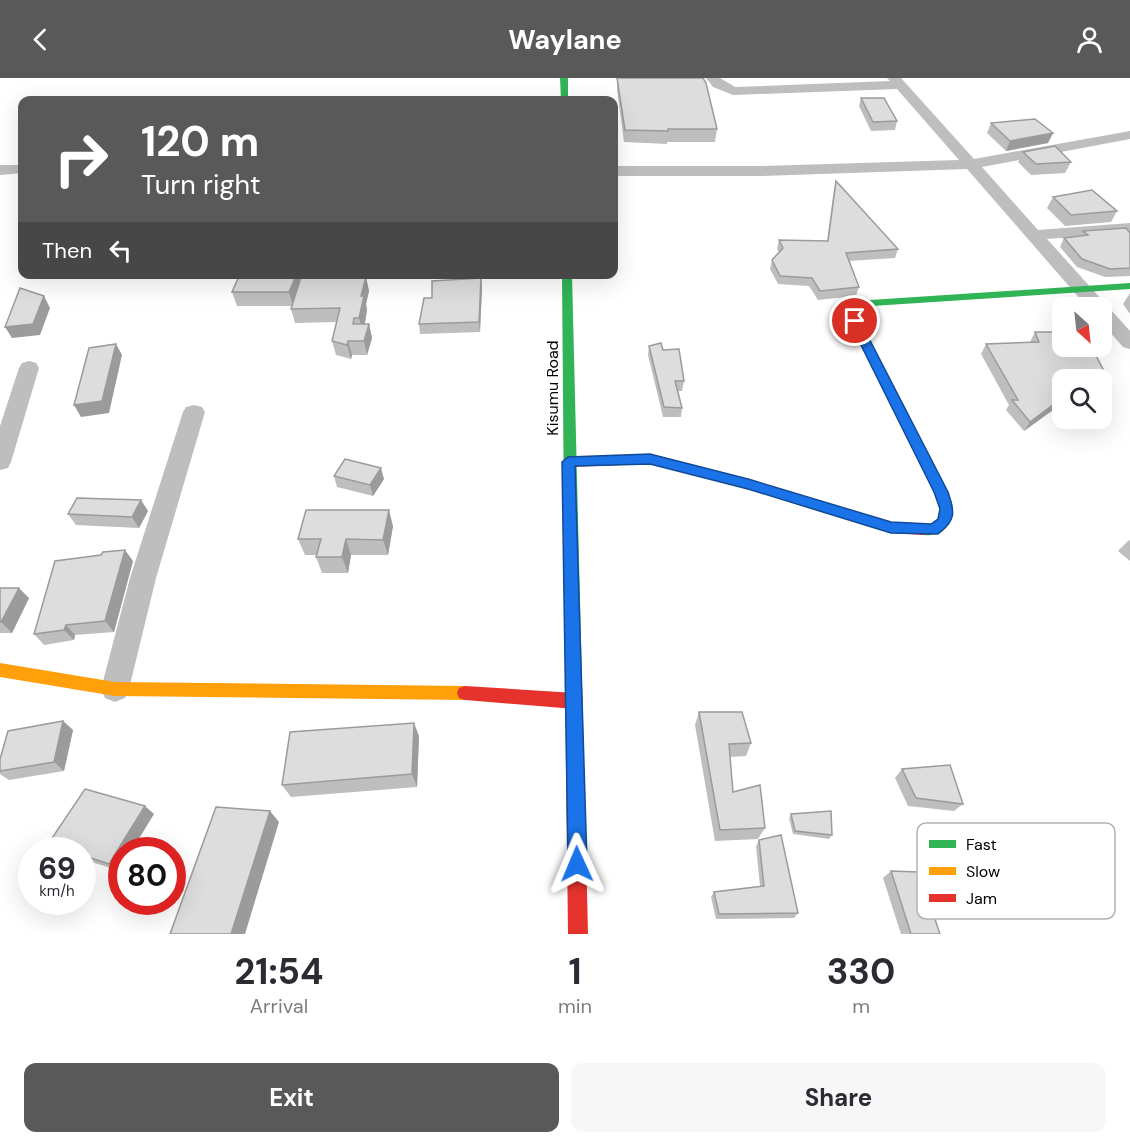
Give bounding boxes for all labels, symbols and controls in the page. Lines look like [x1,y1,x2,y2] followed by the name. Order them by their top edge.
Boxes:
[508,22,622,57] text: Waylane
[24,23,57,56] icon: back
[1073,23,1106,56] icon: person
[141,114,259,169] text: 120 m
[42,120,120,198] icon: right
[141,167,261,202] text: Turn right
[104,234,137,267] icon: left
[42,236,92,265] text: Then
[829,295,880,346] pin
[1052,297,1112,357] north arrow
[1052,297,1112,429] map controls
[838,304,871,337] icon: arrive
[542,340,563,436] street label: Kisumu Road
[1052,369,1112,429] button: search
[917,823,1115,919] legend
[545,832,609,896] position arrow
[966,834,997,855] text: Fast
[108,837,186,915] speed limit sign: 80
[38,849,76,888] text: 69
[966,861,1000,882] text: Slow
[39,881,75,901] text: km/h
[966,888,997,909] text: Jam
[235,948,323,995] text: 21:54
[568,948,582,995] text: 1
[827,948,895,995] text: 330
[250,993,308,1019] text: Arrival
[558,993,592,1019] text: min
[852,993,870,1019] text: m
[24,1063,559,1132] button: Exit
[571,1063,1106,1132] button: Share

